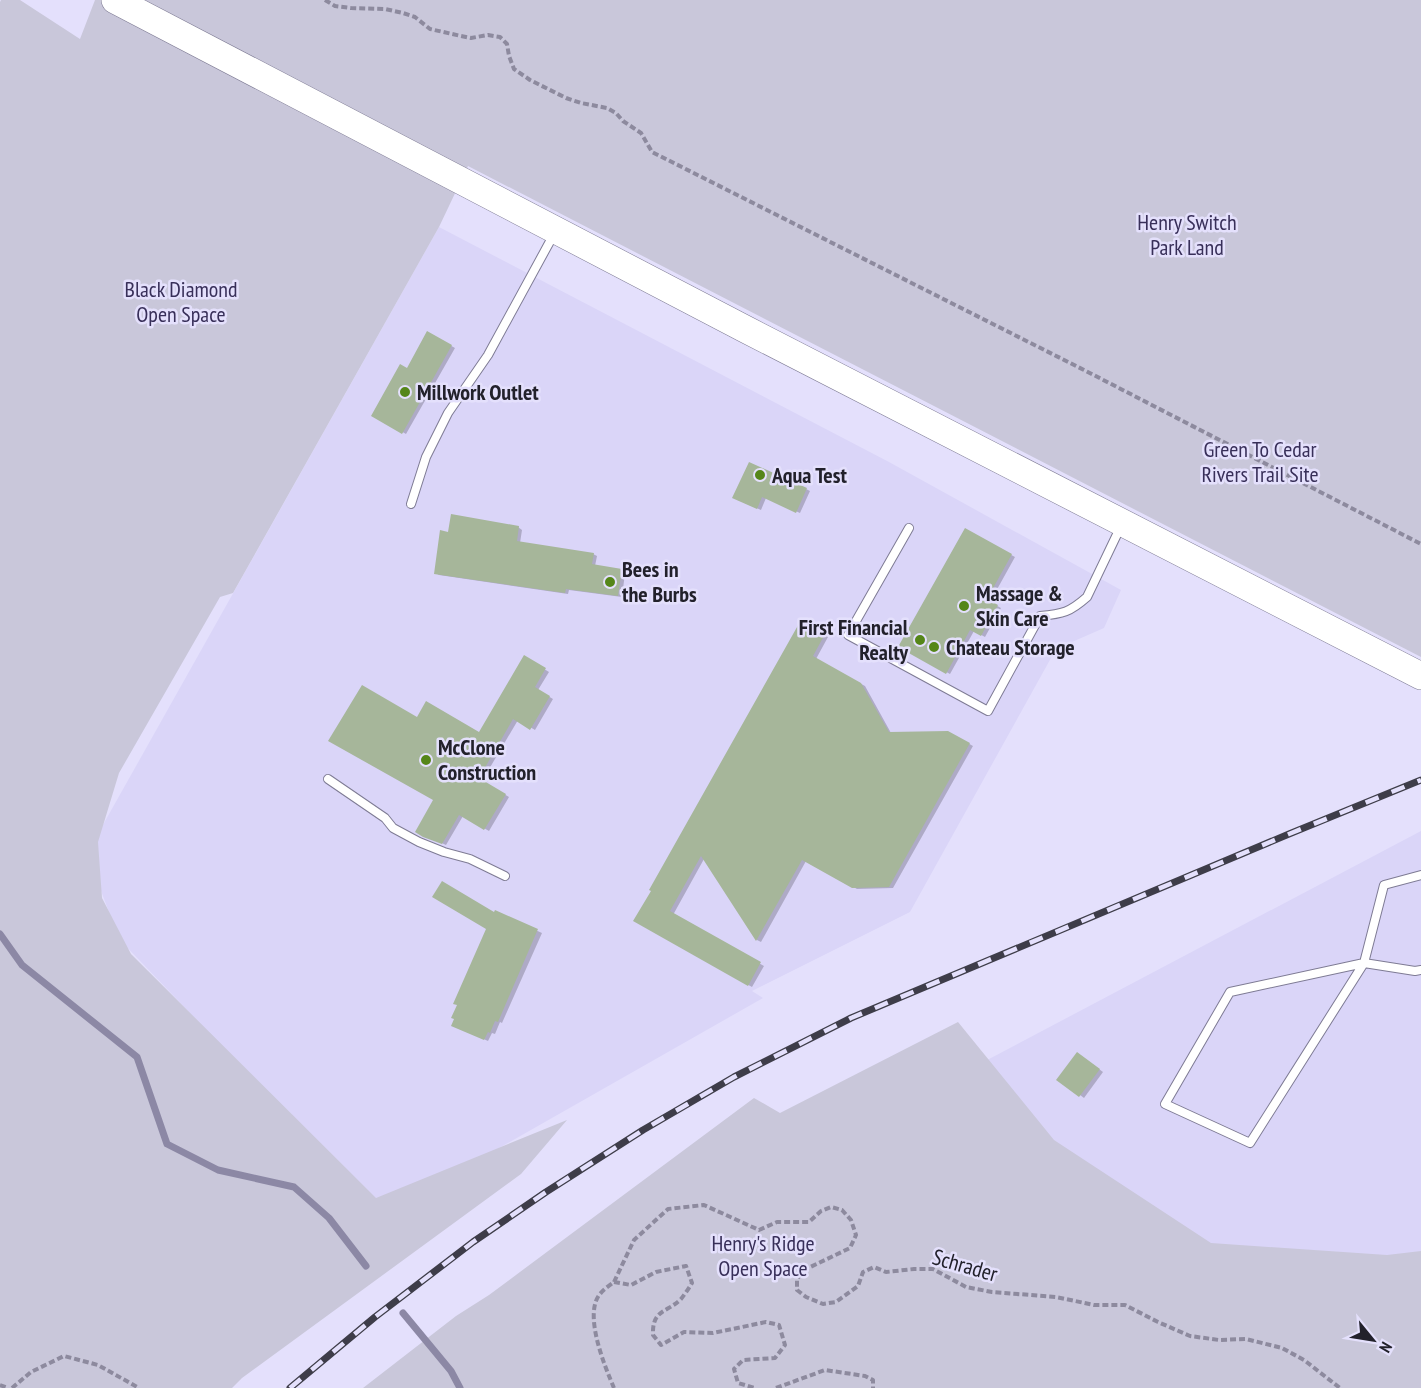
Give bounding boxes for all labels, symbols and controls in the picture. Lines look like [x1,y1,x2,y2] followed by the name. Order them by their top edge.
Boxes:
[1137,208,1237,261] park label: Henry Switch Park Land
[125,275,237,328] park label: Black Diamond Open Space
[417,378,539,406] place label: Millwork Outlet
[398,385,412,399] marker: Millwork Outlet
[1201,435,1319,488] park label: Green To Cedar Rivers Trail Site
[771,461,847,489] place label: Aqua Test
[753,468,767,482] marker: Aqua Test
[622,555,697,608] place label: Bees in the Burbs
[603,575,617,589] marker: Bees in the Burbs
[976,579,1063,632] place label: Massage & Skin Care
[957,599,971,613] marker: Massage & Skin Care
[799,613,909,666] place label: First Financial Realty
[913,633,927,647] marker: First Financial Realty
[946,633,1075,661] place label: Chateau Storage
[927,640,941,654] marker: Chateau Storage
[438,733,536,786] place label: McClone Construction
[419,753,433,767] marker: McClone Construction
[711,1229,815,1282] park label: Henry's Ridge Open Space
[929,1242,1001,1288] street label: Schrader
[1343,1310,1403,1370] north arrow
[1375,1339,1397,1356] text: N

